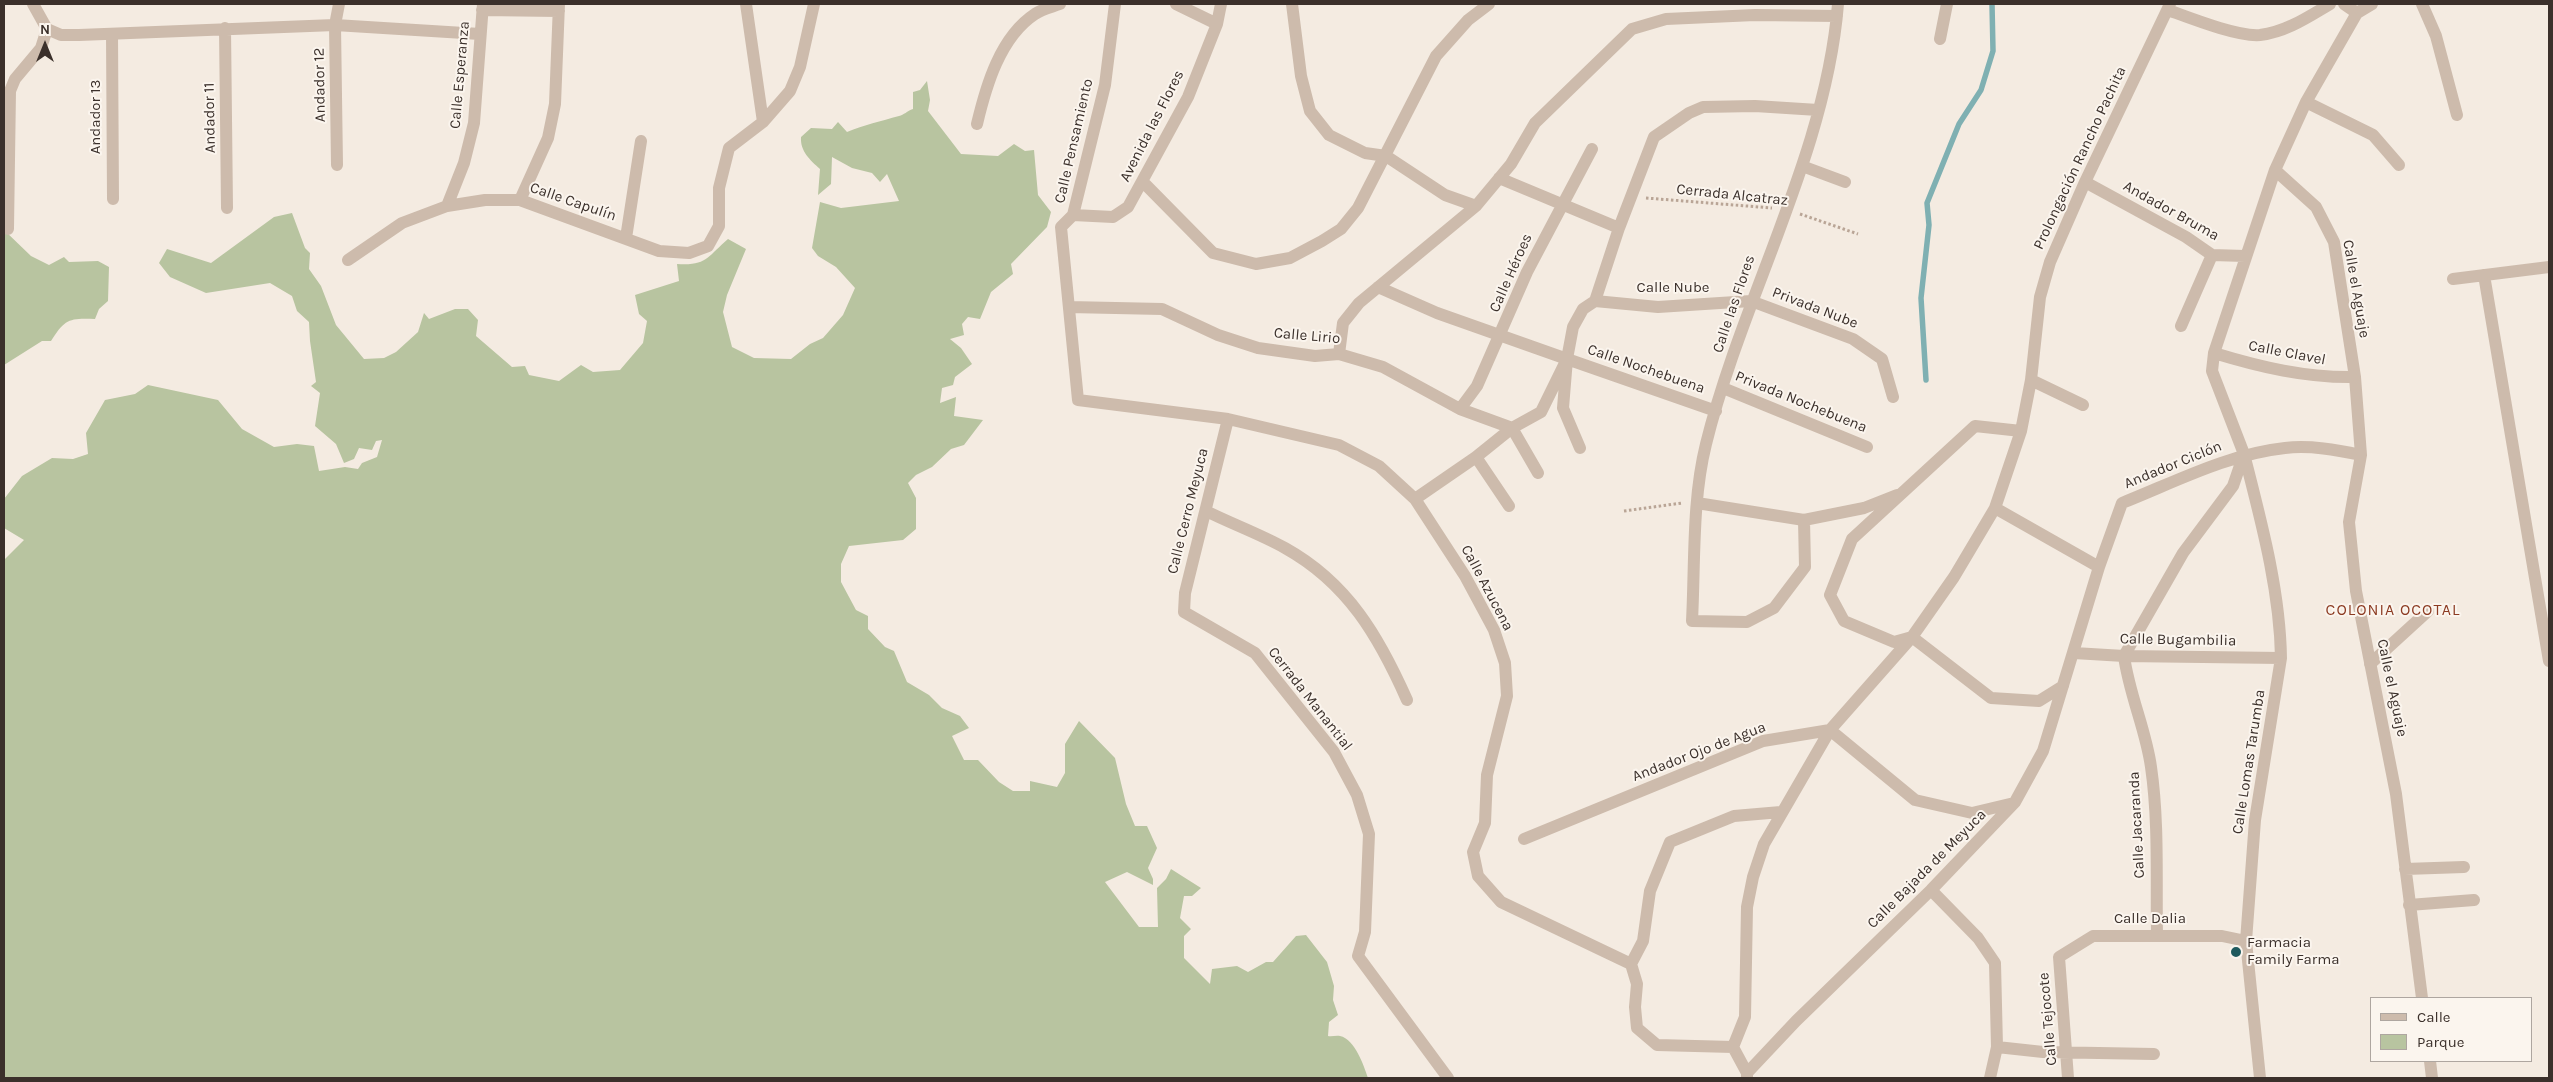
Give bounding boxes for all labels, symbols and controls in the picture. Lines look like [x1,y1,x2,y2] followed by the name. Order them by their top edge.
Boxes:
[20,20,70,70] north arrow
[446,20,474,130] street label: Calle Esperanza
[40,21,50,38] text: N
[310,48,330,122] street label: Andador 12
[2030,64,2130,252] street label: Prolongación Rancho Pachita
[1116,67,1188,185] street label: Avenida las Flores
[1051,77,1097,205] street label: Calle Pensamiento
[87,80,105,154] street label: Andador 13
[200,82,220,154] street label: Andador 11
[2120,177,2222,245] street label: Andador Bruma
[527,179,619,225] street label: Calle Capulín
[1675,180,1789,210] street label: Cerrada Alcatraz
[1486,231,1536,315] street label: Calle Héroes
[2339,238,2373,340] street label: Calle el Aguaje
[1709,253,1759,355] street label: Calle las Flores
[1636,279,1710,297] street label: Calle Nube
[1769,283,1861,333] street label: Privada Nube
[1273,324,1341,348] street label: Calle Lirio
[2247,337,2327,369] street label: Calle Clavel
[1585,340,1707,398] street label: Calle Nochebuena
[1732,367,1870,437] street label: Privada Nochebuena
[2122,437,2224,493] street label: Andador Ciclón
[1164,446,1212,576] street label: Calle Cerro Meyuca
[1457,542,1517,634] street label: Calle Azucena
[2324,600,2462,620] district label: COLONIA OCOTAL
[2120,630,2236,650] street label: Calle Bugambilia
[2373,638,2411,738] street label: Calle el Aguaje
[1264,644,1356,754] street label: Cerrada Manantial
[2229,688,2269,836] street label: Calle Lomas Tarumba
[1630,718,1768,786] street label: Andador Ojo de Agua
[2125,771,2149,879] street label: Calle Jacaranda
[1864,806,1990,932] street label: Calle Bajada de Meyuca
[2114,910,2186,928] street label: Calle Dalia
[2247,934,2339,969] place label: Farmacia Family Farma
[2229,945,2243,959] marker: Farmacia Family Farma
[2035,972,2061,1066] street label: Calle Tejocote
[2370,997,2533,1062] legend
[2417,1008,2451,1026] text: Calle
[2417,1033,2465,1051] text: Parque

